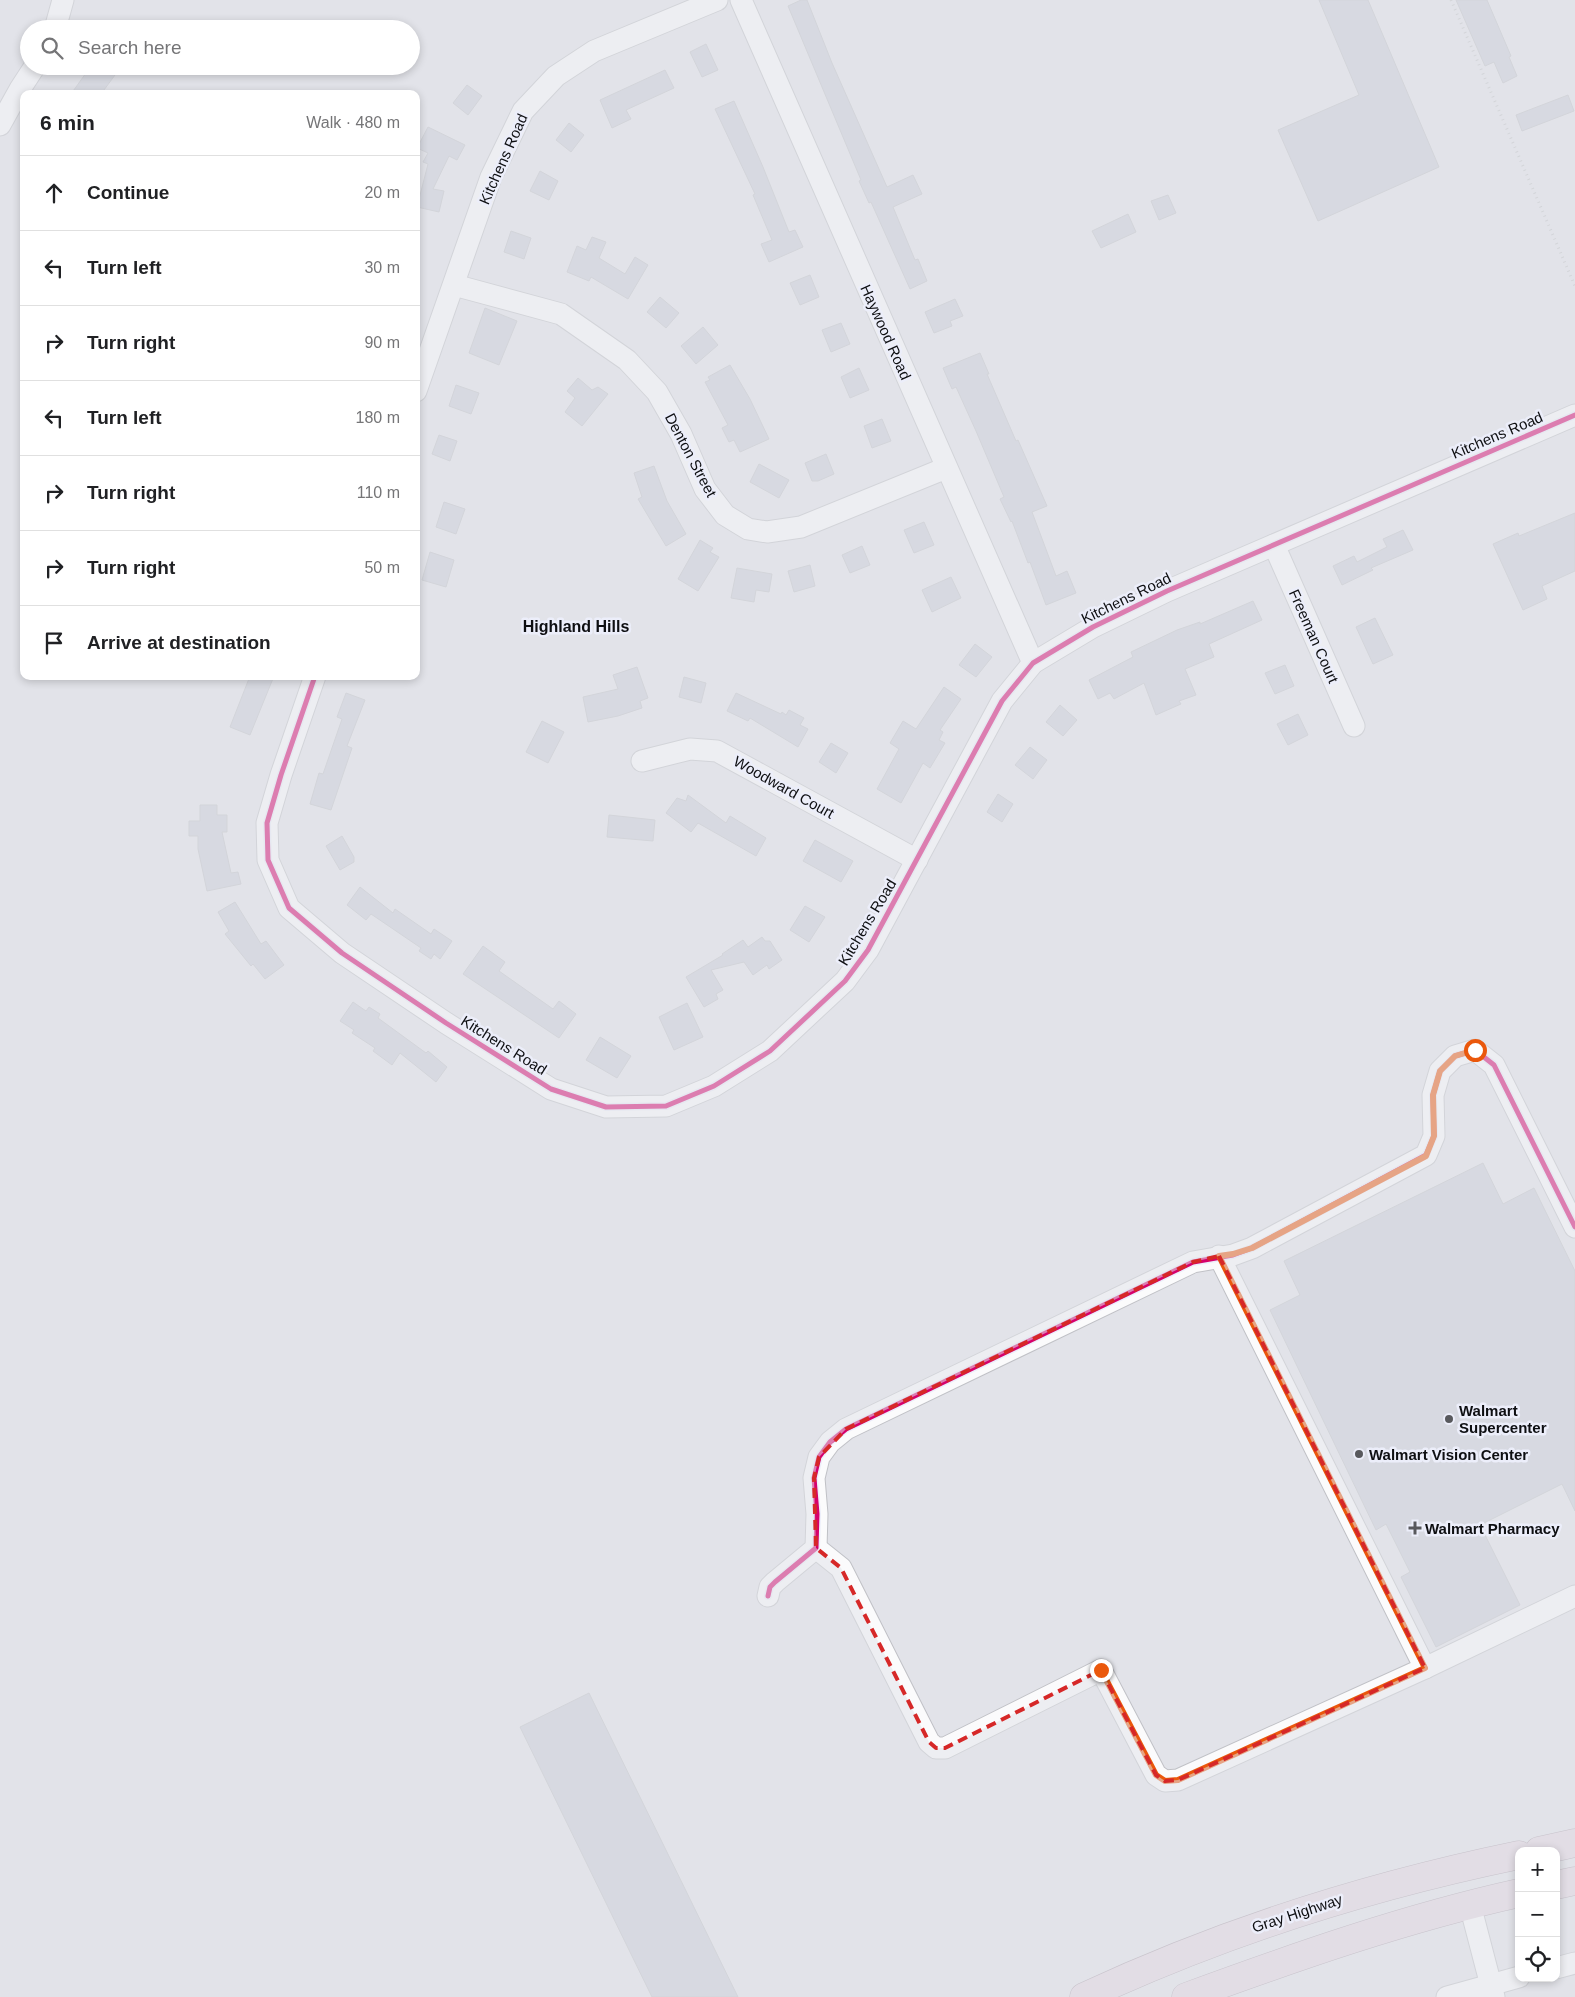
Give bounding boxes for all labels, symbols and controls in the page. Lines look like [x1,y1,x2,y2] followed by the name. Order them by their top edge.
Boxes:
[20,20,420,75] search box
[38,34,66,62] icon: search
[78,37,182,58] text: Search here
[40,111,95,134] text: 6 min
[475,111,531,207] street label: Kitchens Road
[306,114,400,131] text: Walk · 480 m
[40,179,68,207] icon: ahead
[87,182,169,203] text: Continue
[364,184,400,201] text: 20 m
[40,254,68,282] icon: left
[87,257,162,278] text: Turn left
[364,259,400,276] text: 30 m
[857,282,915,382] street label: Haywood Road
[40,329,68,357] icon: right
[87,332,175,353] text: Turn right
[364,334,400,351] text: 90 m
[40,404,68,432] icon: left
[87,407,162,428] text: Turn left
[1449,408,1545,462] street label: Kitchens Road
[356,409,400,426] text: 180 m
[662,410,721,501] street label: Denton Street
[40,479,68,507] icon: right
[87,482,175,503] text: Turn right
[357,484,400,501] text: 110 m
[40,554,68,582] icon: right
[87,557,175,578] text: Turn right
[364,559,400,576] text: 50 m
[1078,569,1174,627] street label: Kitchens Road
[1286,586,1343,686] street label: Freeman Court
[523,618,629,635] district label: Highland Hills
[40,629,68,657] icon: arrive
[87,632,271,653] text: Arrive at destination
[731,752,838,822] street label: Woodward Court
[835,876,899,968] street label: Kitchens Road
[458,1012,550,1078] street label: Kitchens Road
[1464,1039,1487,1062] route start
[1459,1402,1547,1436] place label: Walmart Supercenter
[1443,1413,1455,1425] marker: Walmart Supercenter
[1369,1446,1528,1463] place label: Walmart Vision Center
[1353,1448,1365,1460] marker: Walmart Vision Center
[1425,1520,1560,1537] place label: Walmart Pharmacy
[1409,1522,1421,1534] marker: Walmart Pharmacy
[1090,1659,1113,1682] route end
[1515,1847,1560,1982] map controls
[1515,1847,1560,1892] button: +
[1250,1890,1345,1936] street label: Gray Highway
[1515,1892,1560,1937] button: −
[1515,1937,1560,1982] button: locate

